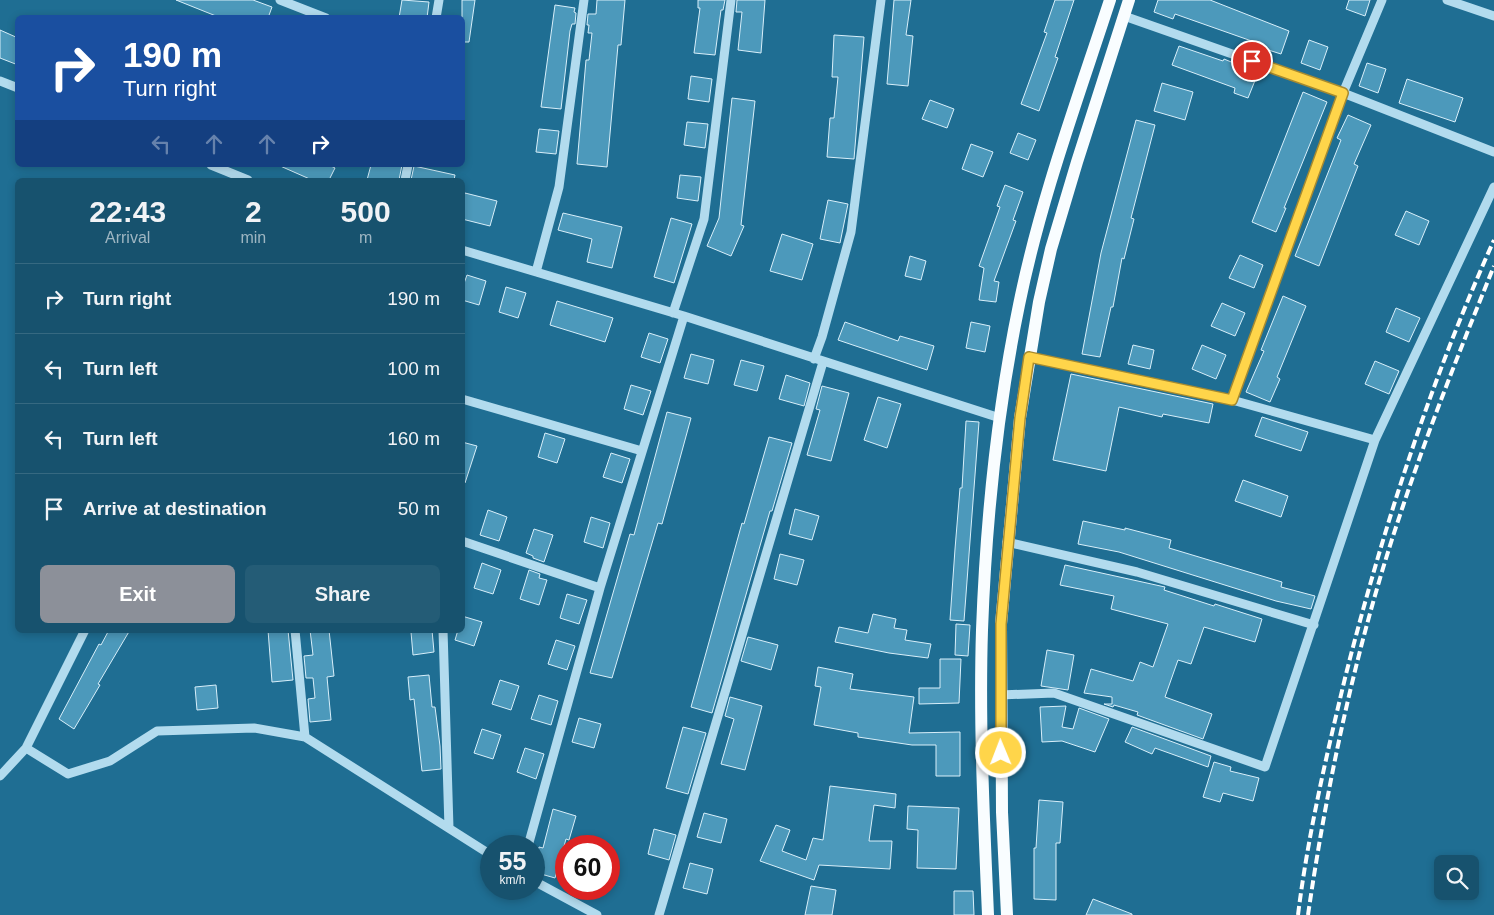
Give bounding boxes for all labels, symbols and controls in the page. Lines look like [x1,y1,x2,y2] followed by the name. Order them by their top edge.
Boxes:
[40,35,105,100] icon: right
[123,35,222,74] text: 190 m
[1231,40,1273,82] pin
[1238,47,1266,75] icon: arrive
[123,76,216,101] text: Turn right
[147,130,175,158] icon: left
[200,130,228,158] icon: ahead
[253,130,281,158] icon: ahead
[306,130,334,158] icon: right
[89,195,166,228] text: 22:43
[245,195,262,228] text: 2
[341,195,391,228] text: 500
[105,229,150,246] text: Arrival
[240,229,266,246] text: min
[359,229,372,246] text: m
[40,285,68,313] icon: right
[83,288,171,309] text: Turn right
[387,288,440,309] text: 190 m
[40,355,68,383] icon: left
[83,358,158,379] text: Turn left
[387,358,440,379] text: 100 m
[40,425,68,453] icon: left
[83,428,158,449] text: Turn left
[387,428,440,449] text: 160 m
[40,495,68,523] icon: arrive
[83,498,267,519] text: Arrive at destination
[398,498,440,519] text: 50 m
[40,565,235,623] button: Exit
[245,565,440,623] button: Share
[974,726,1026,778] position arrow
[555,835,620,900] speed limit sign: 60
[499,847,526,875] text: 55
[1434,855,1479,900] map controls
[1434,855,1479,900] button: search
[499,873,526,887] text: km/h

